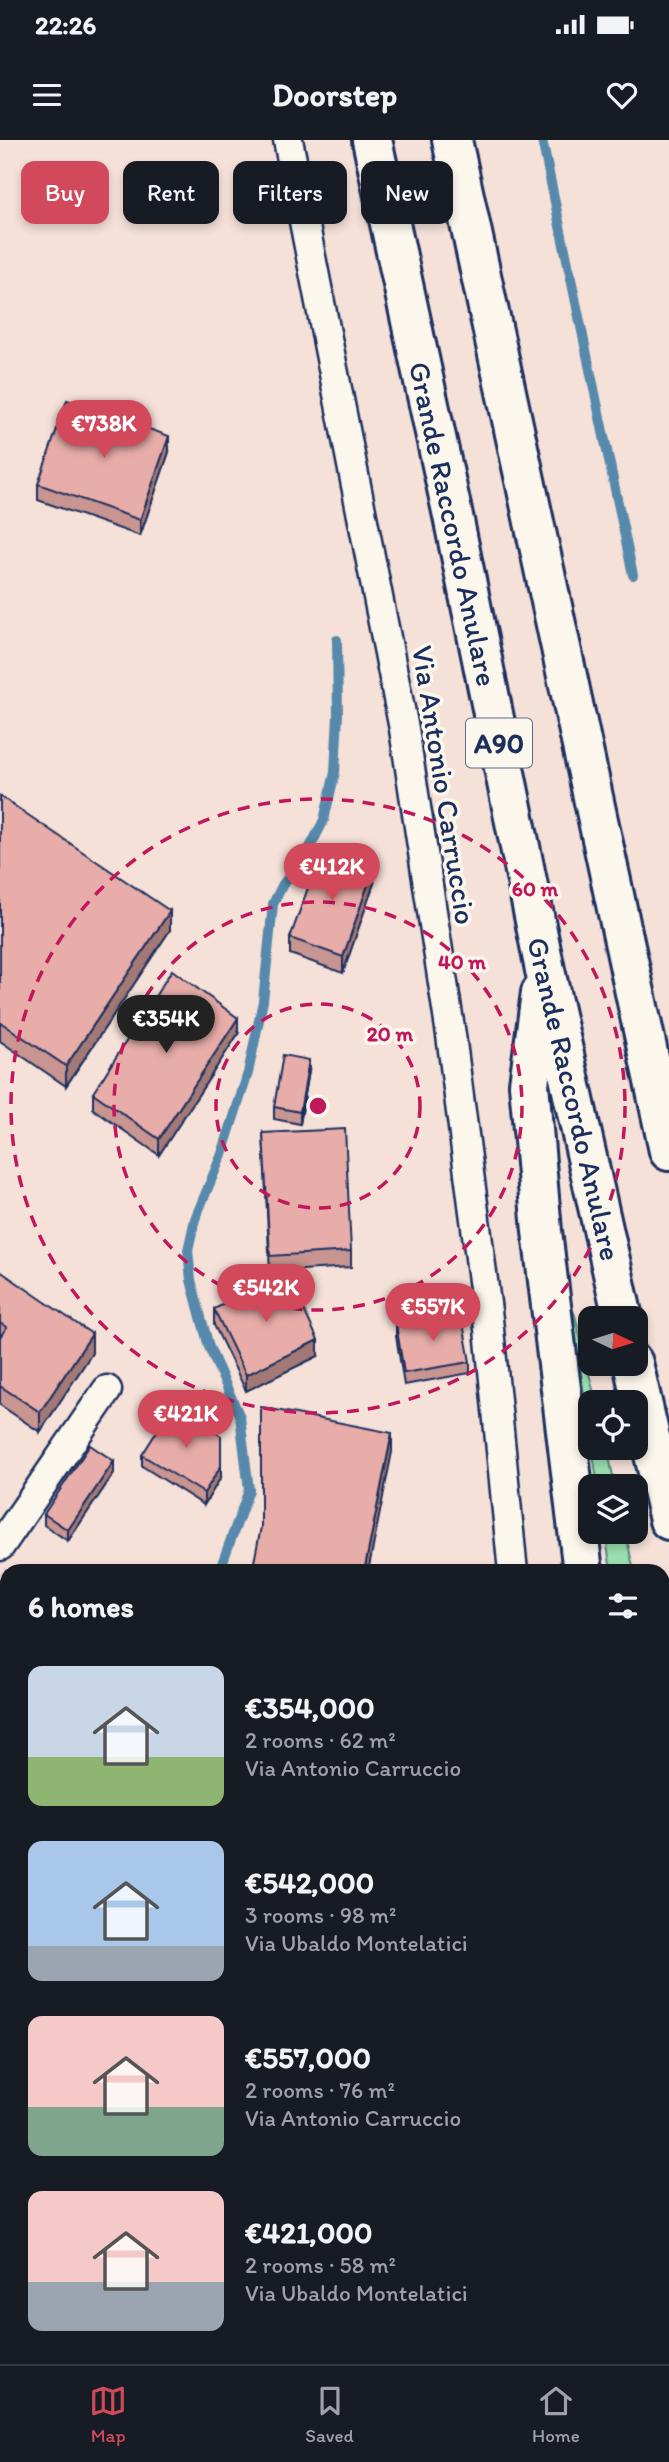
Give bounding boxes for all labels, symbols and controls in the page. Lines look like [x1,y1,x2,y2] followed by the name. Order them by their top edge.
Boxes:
[35,9,96,41] text: 22:26
[28,76,66,114] icon: menu
[272,76,397,114] text: Doorstep
[603,76,641,114] icon: heart
[21,161,109,224] chip: Buy
[123,161,219,224] chip: Rent
[233,161,347,224] chip: Filters
[361,161,453,224] chip: New
[401,358,506,690] street label: Grande Raccordo Anulare
[55,400,153,460] pin: €738K
[72,409,136,437] text: €738K
[404,643,485,927] street label: Via Antonio Carruccio
[466,718,532,768] road number: A90
[283,844,381,903] pin: €412K
[300,852,364,880] text: €412K
[512,876,559,901] text: 60 m
[519,933,630,1264] street label: Grande Raccordo Anulare
[438,949,486,974] text: 40 m
[117,996,215,1055] pin: €354K
[133,1004,199,1032] text: €354K
[367,1021,414,1046] text: 20 m
[306,1094,330,1118] centre of rings
[217,1264,315,1324] pin: €542K
[233,1273,299,1301] text: €542K
[384,1284,482,1343] pin: €557K
[401,1292,465,1320] text: €557K
[578,1306,648,1376] north arrow
[578,1306,648,1544] map controls
[137,1390,235,1450] pin: €421K
[578,1390,648,1460] button: locate
[154,1399,218,1427] text: €421K
[578,1474,648,1544] button: layers
[604,1587,642,1625] icon: filters
[28,1588,134,1625] text: 6 homes
[245,1689,375,1726] text: €354,000
[84,1694,168,1778] icon: home
[245,1726,396,1754] text: 2 rooms · 62 m²
[245,1754,461,1782] text: Via Antonio Carruccio
[245,1864,374,1901] text: €542,000
[84,1869,168,1953] icon: home
[245,1901,396,1929] text: 3 rooms · 98 m²
[245,1929,468,1957] text: Via Ubaldo Montelatici
[245,2039,371,2076] text: €557,000
[84,2044,168,2128] icon: home
[245,2076,395,2104] text: 2 rooms · 76 m²
[245,2104,461,2132] text: Via Antonio Carruccio
[245,2214,372,2251] text: €421,000
[84,2219,168,2303] icon: home
[245,2251,396,2279] text: 2 rooms · 58 m²
[245,2279,468,2307] text: Via Ubaldo Montelatici
[89,2382,127,2447] tab: Map
[305,2382,354,2447] tab: Saved
[532,2382,580,2447] tab: Home

